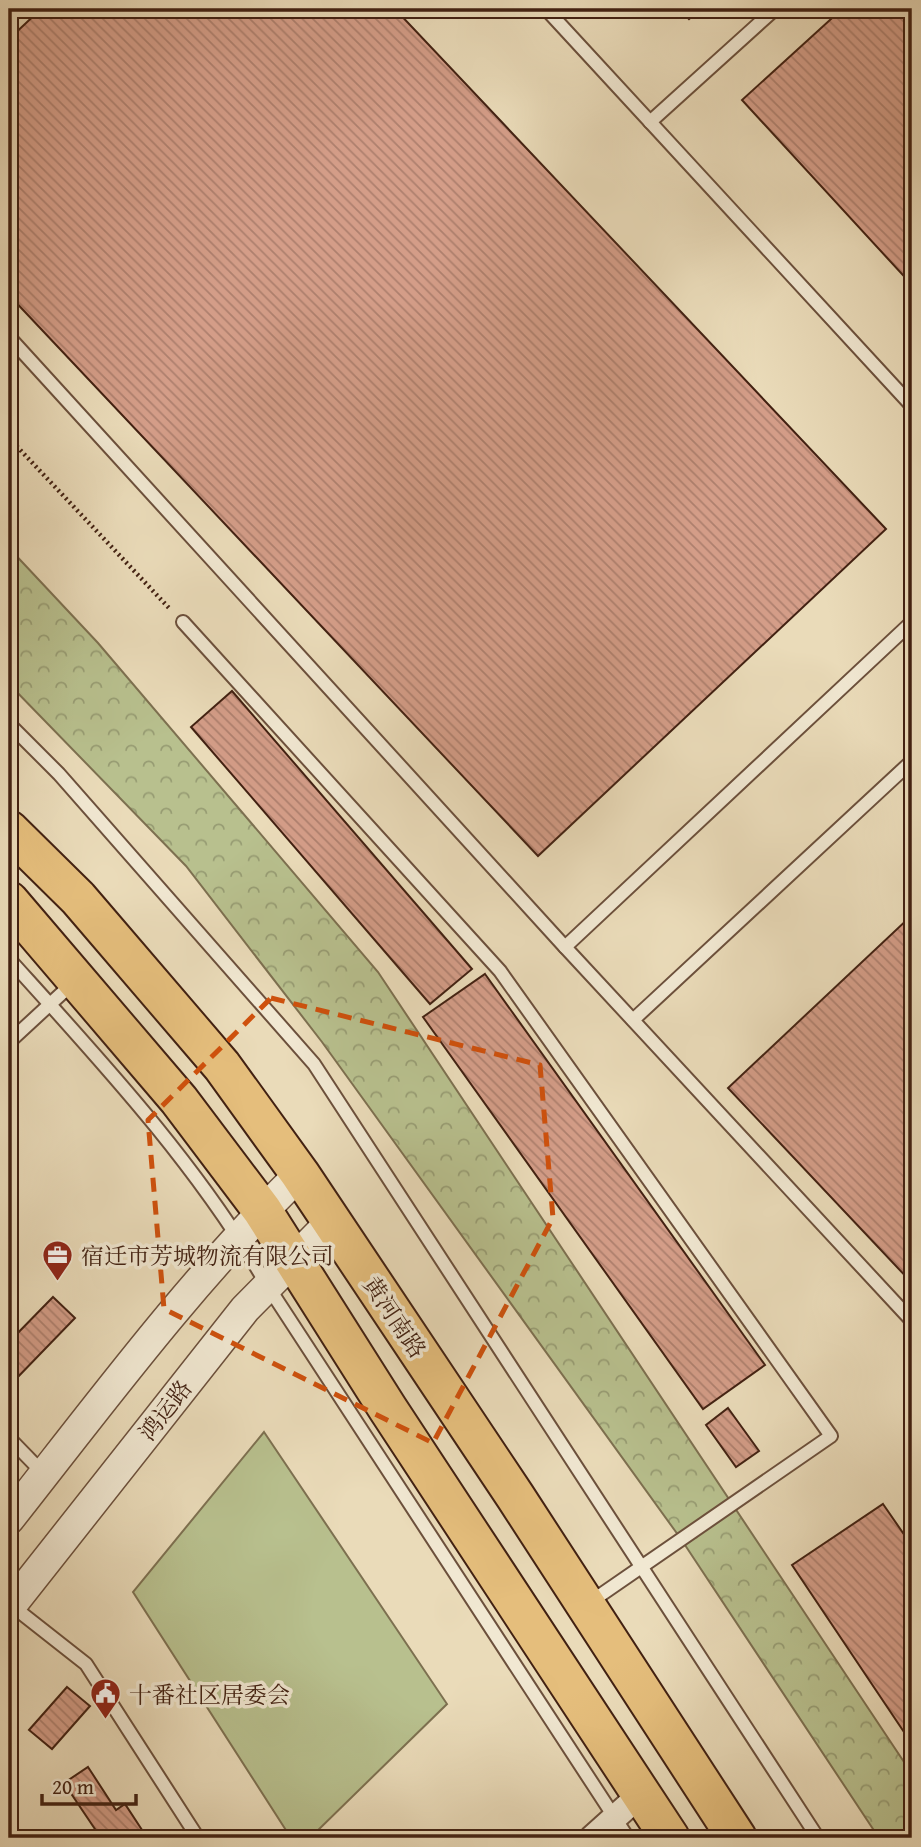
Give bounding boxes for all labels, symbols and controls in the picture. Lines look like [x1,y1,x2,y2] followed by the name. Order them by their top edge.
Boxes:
[41,1238,75,1282] office icon: 宿迁市芳城物流有限公司
[81,1239,334,1272] place label: 宿迁市芳城物流有限公司
[356,1270,434,1364] street label: 黄河南路
[131,1373,199,1447] street label: 鸿运路
[89,1677,123,1721] public building icon: 十番社区居委会
[129,1678,290,1711] place label: 十番社区居委会
[42,1763,136,1807] scale bar
[52,1771,94,1802] text: 20 m

